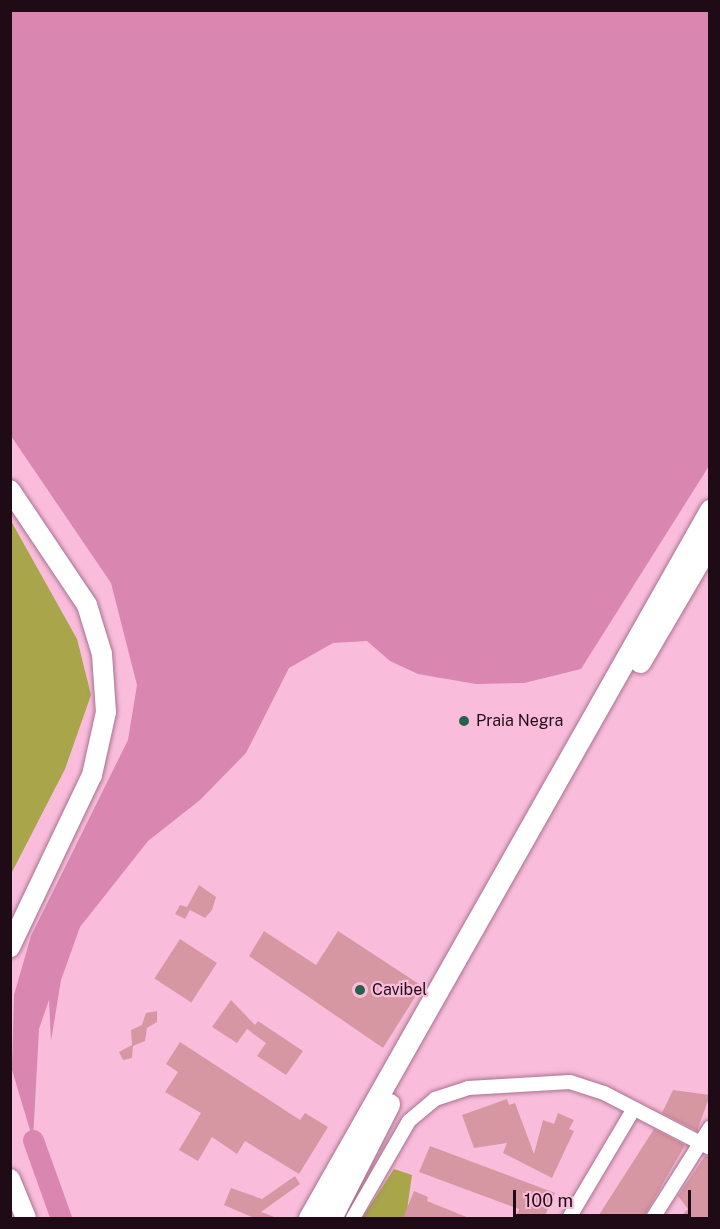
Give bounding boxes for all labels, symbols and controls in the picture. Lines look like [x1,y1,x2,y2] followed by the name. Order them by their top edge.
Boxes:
[476,711,563,731] place label: Praia Negra
[457,714,471,728] marker: Praia Negra
[372,980,427,1000] place label: Cavibel
[353,983,367,997] marker: Cavibel
[516,1178,694,1216] scale bar
[524,1190,573,1211] text: 100 m

